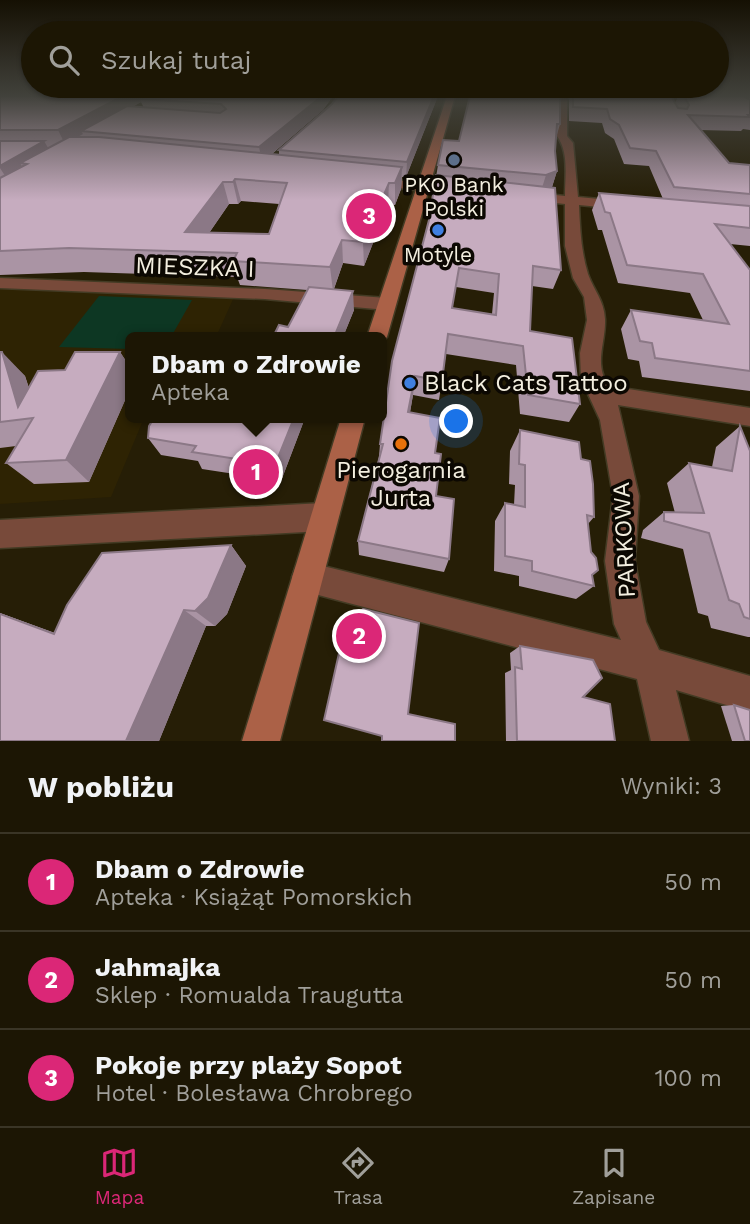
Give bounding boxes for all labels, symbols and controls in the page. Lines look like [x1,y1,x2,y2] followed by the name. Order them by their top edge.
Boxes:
[21,21,729,98] search box
[45,41,83,79] icon: search
[101,45,251,75] text: Szukaj tutaj
[446,152,462,168] marker: PKO Bank Polski
[404,172,504,221] place label: PKO Bank Polski
[346,190,392,242] pin: 3
[430,222,446,238] marker: Motyle
[404,242,472,267] place label: Motyle
[135,251,255,283] street label: MIESZKA I
[125,332,387,423] popup
[151,349,361,379] text: Dbam o Zdrowie
[424,369,628,397] place label: Black Cats Tattoo
[402,375,418,391] marker: Black Cats Tattoo
[151,379,229,406] text: Apteka
[439,404,473,438] your location
[393,436,409,452] marker: Pierogarnia Jurta
[233,446,279,498] pin: 1
[336,456,466,512] place label: Pierogarnia Jurta
[607,481,641,599] street label: PARKOWA
[336,610,382,662] pin: 2
[28,769,174,804] text: W pobliżu
[620,773,722,800] text: Wyniki: 3
[95,854,305,884] text: Dbam o Zdrowie
[46,869,56,896] text: 1
[665,869,722,896] text: 50 m
[95,884,412,911] text: Apteka · Książąt Pomorskich
[95,952,220,982] text: Jahmajka
[44,967,58,994] text: 2
[665,967,722,994] text: 50 m
[95,982,403,1009] text: Sklep · Romualda Traugutta
[95,1050,402,1080] text: Pokoje przy plaży Sopot
[44,1065,58,1092] text: 3
[655,1065,722,1092] text: 100 m
[95,1080,413,1107] text: Hotel · Bolesława Chrobrego
[95,1144,144,1209] tab: Mapa
[334,1144,383,1209] tab: Trasa
[572,1144,655,1209] tab: Zapisane

